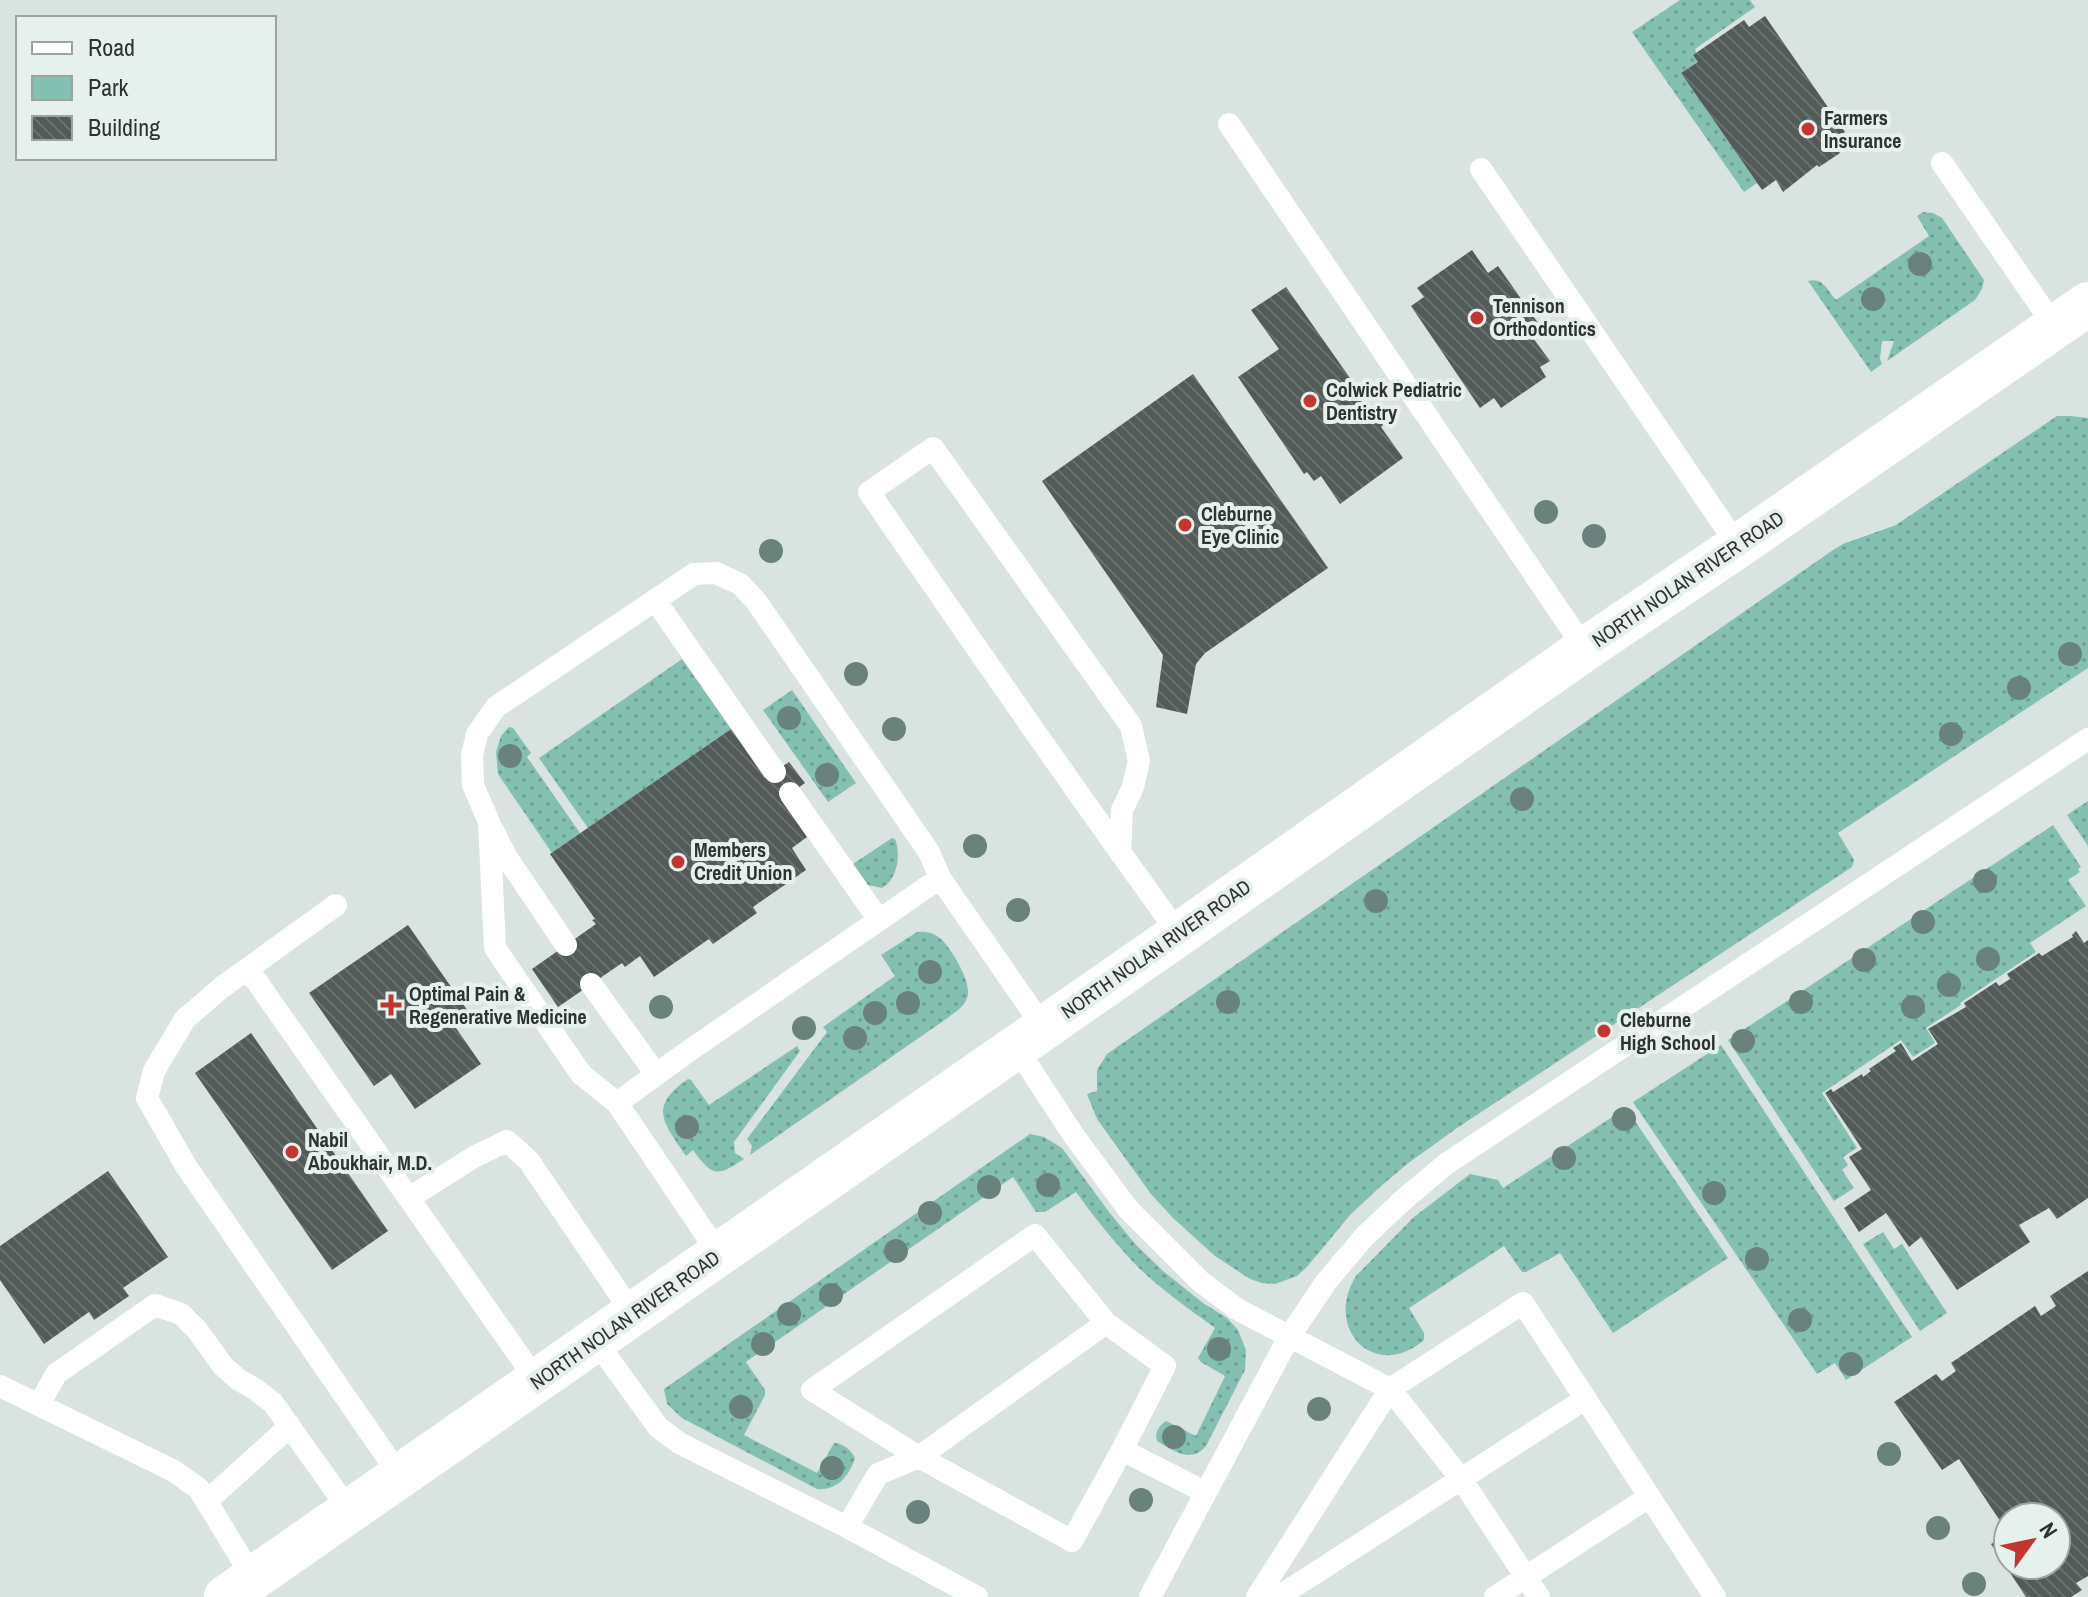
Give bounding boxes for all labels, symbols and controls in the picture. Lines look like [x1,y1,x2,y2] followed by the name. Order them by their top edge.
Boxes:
[16,16,276,160] legend
[88,31,135,63] text: Road
[88,71,129,103] text: Park
[1824,104,1901,154] place label: Farmers Insurance
[88,111,160,143] text: Building
[1799,120,1817,138] marker: Farmers Insurance
[1493,292,1596,342] place label: Tennison Orthodontics
[1468,309,1486,327] marker: Tennison Orthodontics
[1326,376,1462,426] place label: Colwick Pediatric Dentistry
[1301,392,1319,410] marker: Colwick Pediatric Dentistry
[1201,500,1279,550] place label: Cleburne Eye Clinic
[1587,504,1789,653] street label: NORTH NOLAN RIVER ROAD
[1176,516,1194,534] marker: Cleburne Eye Clinic
[694,836,792,886] place label: Members Credit Union
[669,853,687,871] marker: Members Credit Union
[1056,873,1256,1024] street label: NORTH NOLAN RIVER ROAD
[409,980,587,1030] place label: Optimal Pain & Regenerative Medicine
[380,994,402,1016] marker: Optimal Pain & Regenerative Medicine
[1620,1006,1716,1056] place label: Cleburne High School
[1595,1022,1613,1040] marker: Cleburne High School
[308,1126,432,1176] place label: Nabil Aboukhair, M.D.
[283,1143,301,1161] marker: Nabil Aboukhair, M.D.
[525,1244,725,1395] street label: NORTH NOLAN RIVER ROAD
[1992,1501,2072,1581] north arrow
[2033,1516,2065,1544] text: N

